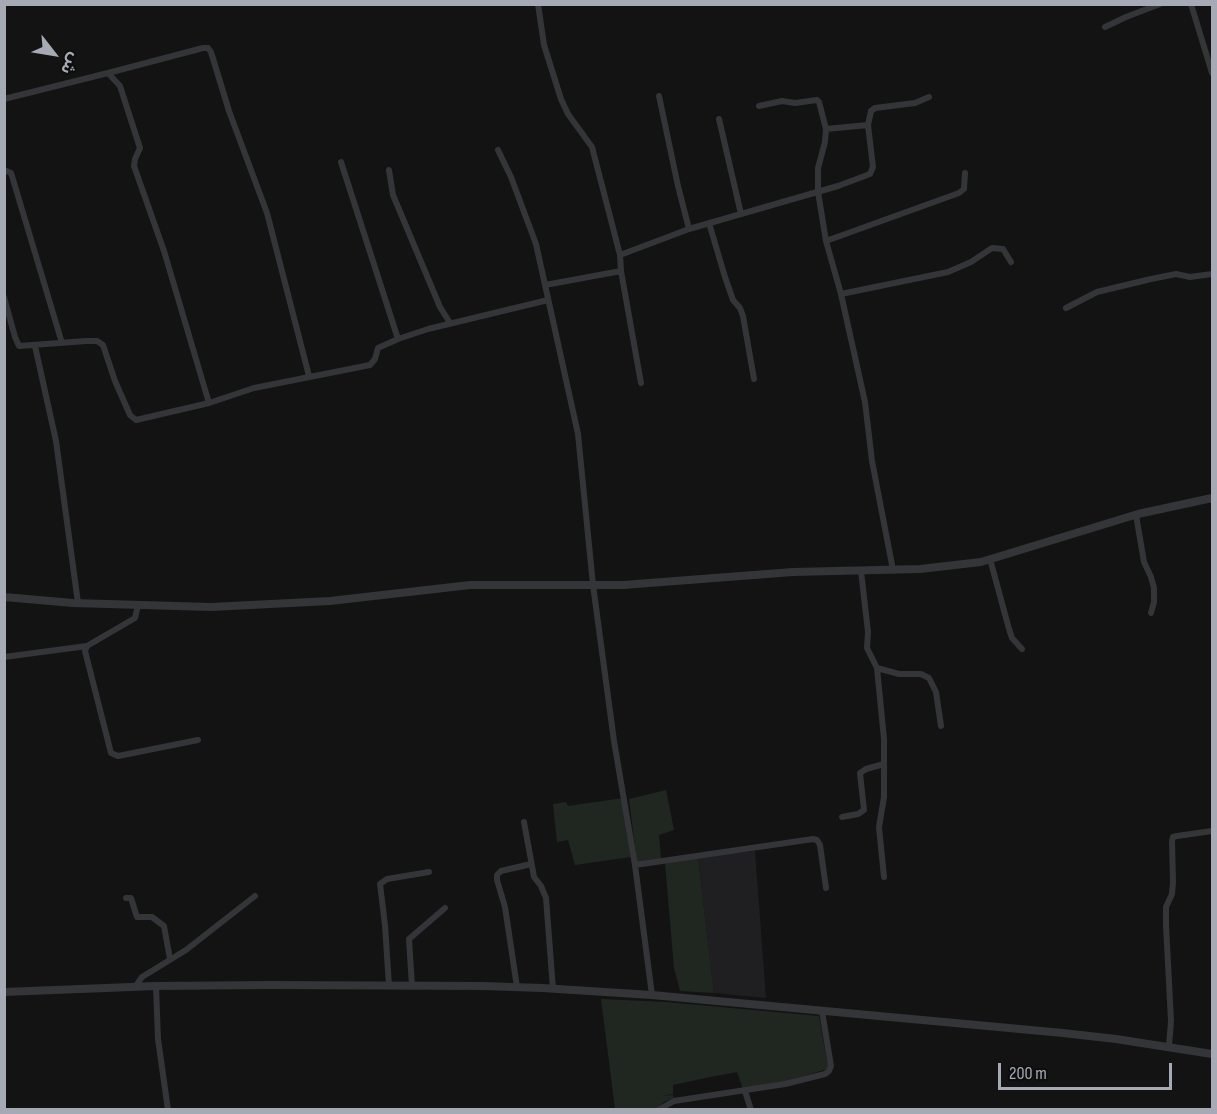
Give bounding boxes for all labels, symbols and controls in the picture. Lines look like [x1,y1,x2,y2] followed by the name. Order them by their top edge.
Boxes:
[24,24,84,84] north arrow
[56,49,84,78] text: ش
[1001,1051,1175,1089] scale bar
[1009,1063,1047,1084] text: 200 m

